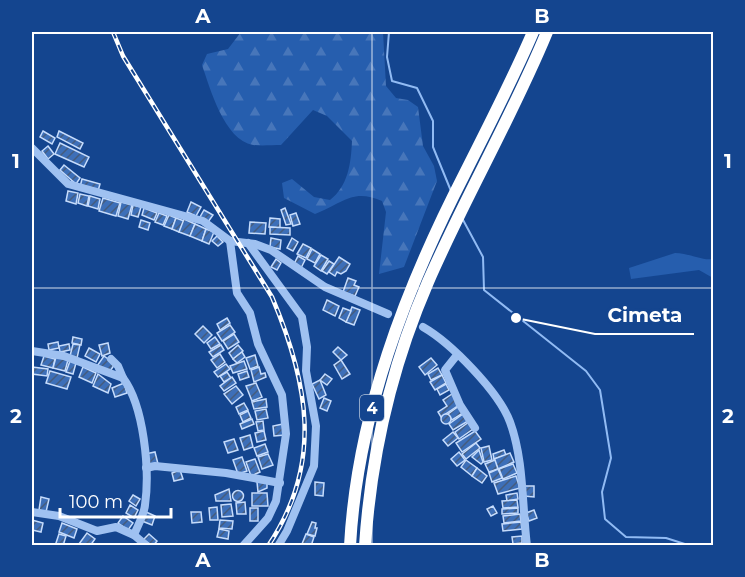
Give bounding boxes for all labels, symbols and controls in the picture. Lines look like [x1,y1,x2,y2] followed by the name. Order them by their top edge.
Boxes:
[194,4,211,28] text: A
[534,4,550,28] text: B
[12,149,20,173] text: 1
[724,149,732,173] text: 1
[595,296,694,334] callout: Cimeta
[608,303,682,327] text: Cimeta
[360,395,384,421] road number: 4
[10,404,22,428] text: 2
[722,404,734,428] text: 2
[60,481,171,519] scale bar
[69,491,123,513] text: 100 m
[194,548,211,572] text: A
[534,548,550,572] text: B

